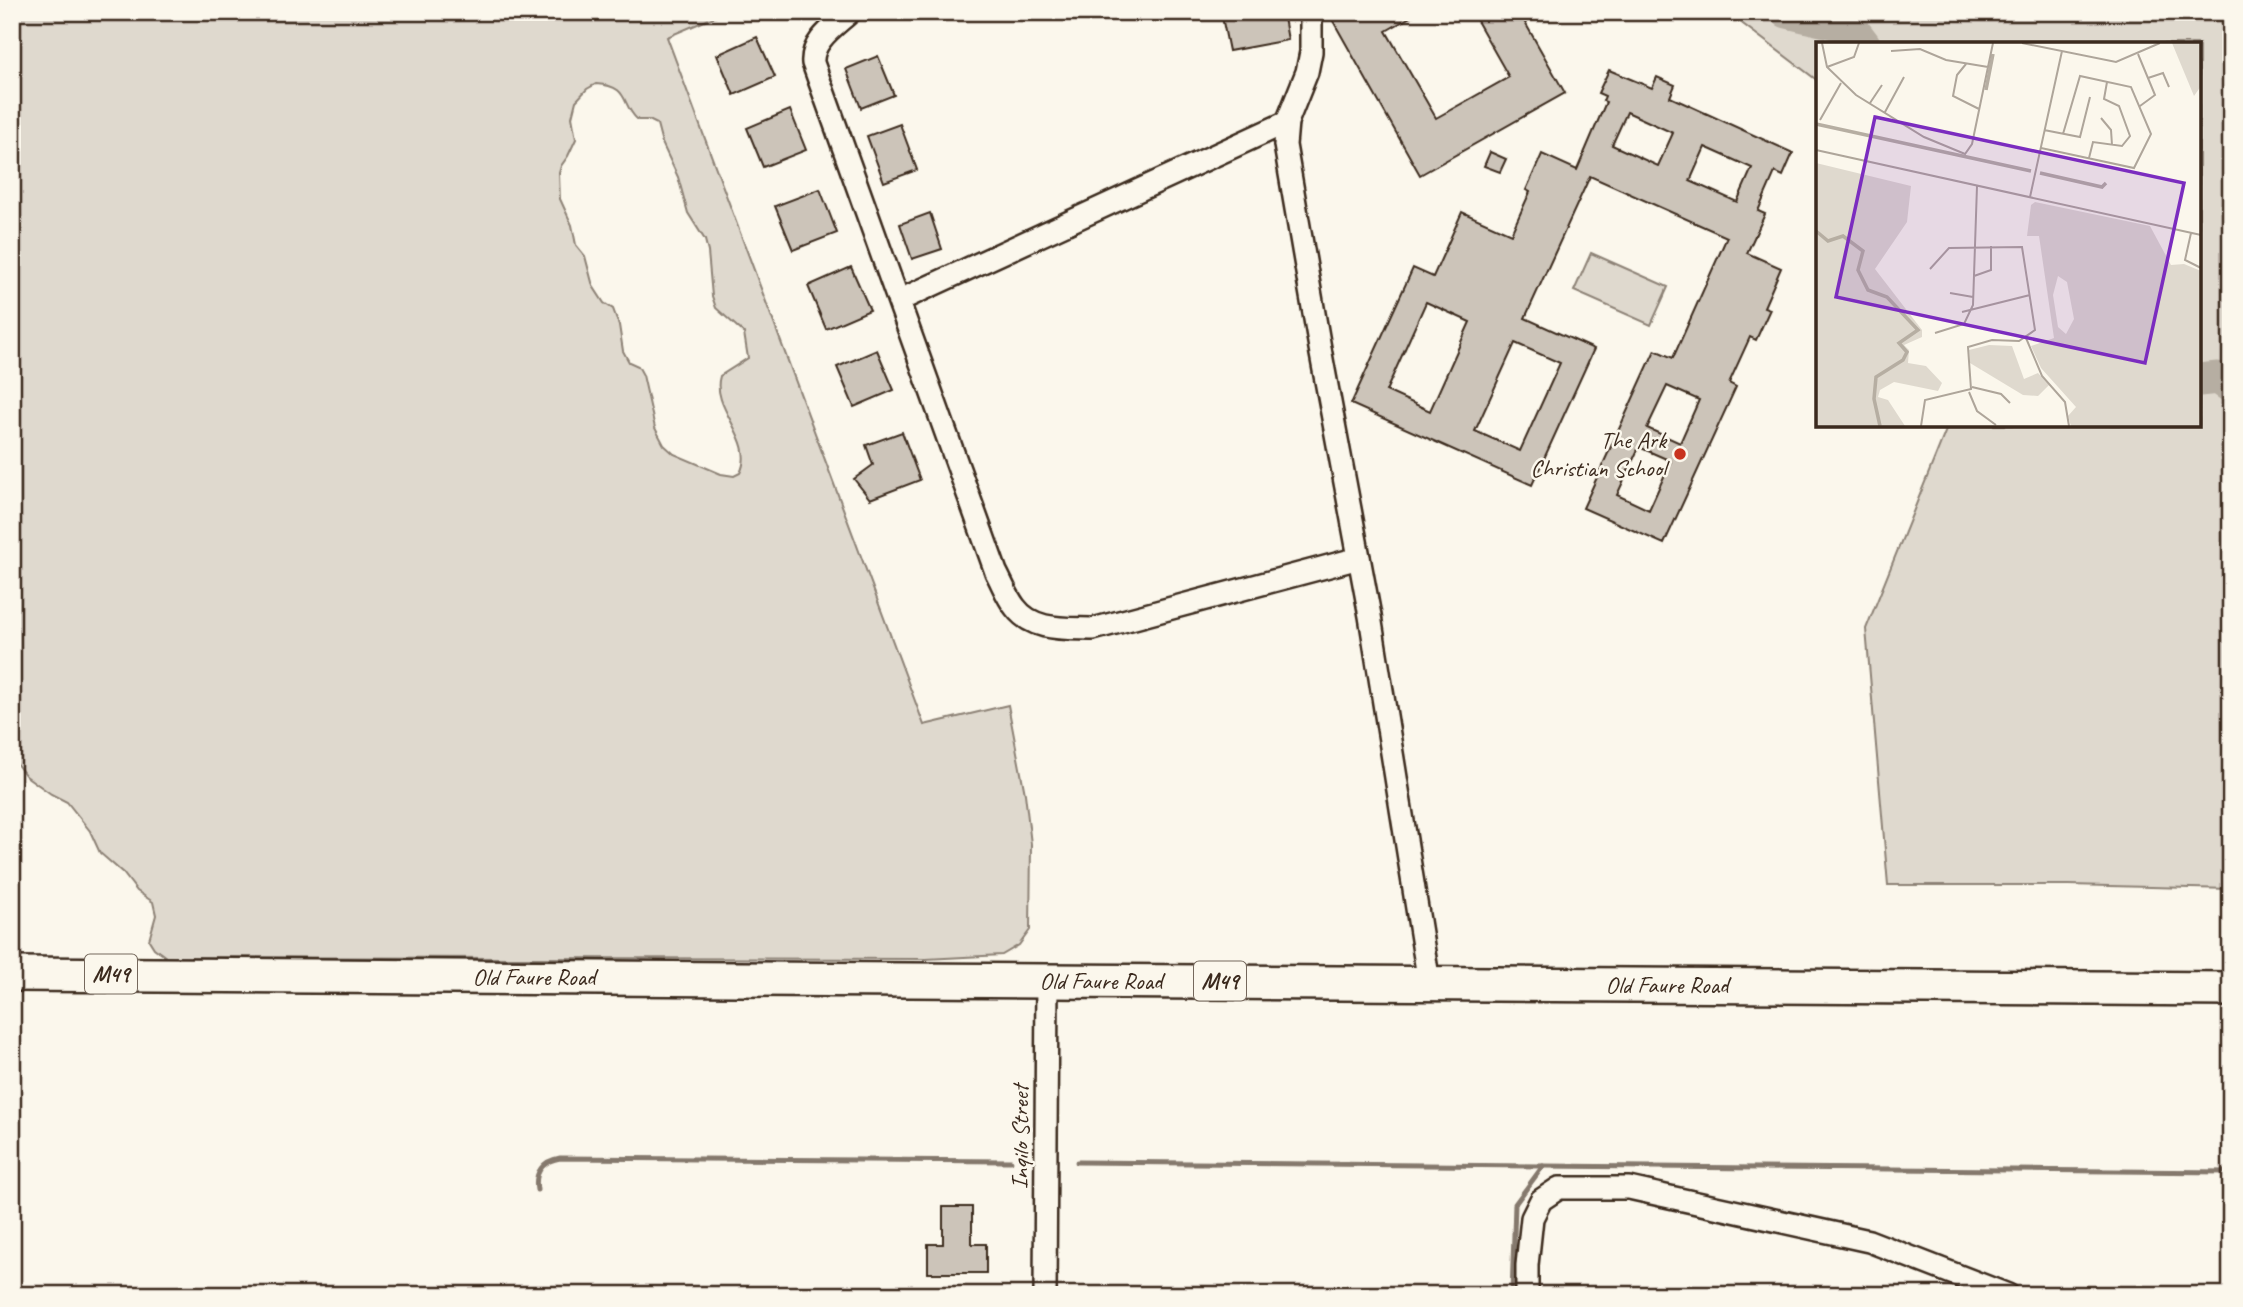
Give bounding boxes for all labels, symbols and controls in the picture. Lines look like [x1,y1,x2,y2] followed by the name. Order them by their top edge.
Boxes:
[1816,42,2201,427] inset map
[1531,425,1670,483] place label: The Ark Christian School
[1672,446,1688,462] marker: The Ark Christian School
[85,954,137,993] road number: M49
[473,962,599,992] street label: Old Faure Road
[1194,962,1246,1000] road number: M49
[1040,966,1166,996] street label: Old Faure Road
[1606,970,1732,1000] street label: Old Faure Road
[1005,1082,1035,1189] street label: Inqilo Street

